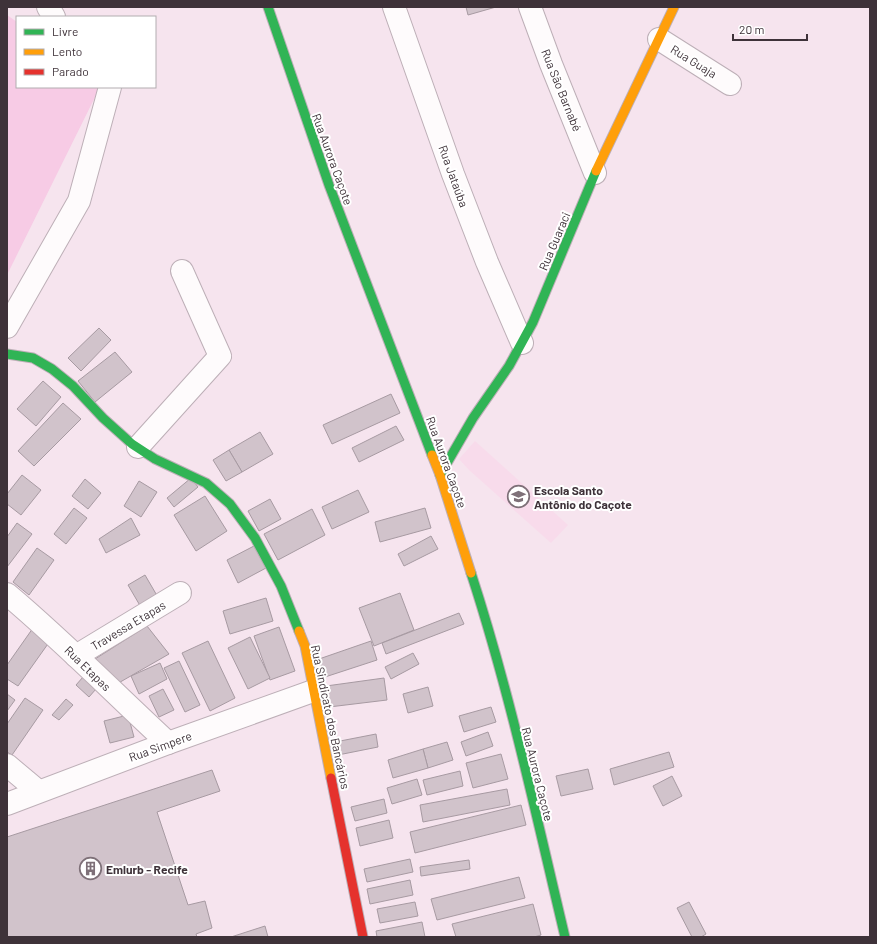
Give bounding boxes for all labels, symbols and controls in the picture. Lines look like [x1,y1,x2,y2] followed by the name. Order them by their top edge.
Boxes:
[16,16,156,88] legend
[733,16,807,42] scale bar
[739,22,765,36] text: 20 m
[52,24,78,38] text: Livre
[669,41,719,81] street label: Rua Guaja
[52,44,82,58] text: Lento
[539,47,585,133] street label: Rua São Barnabé
[52,64,89,78] text: Parado
[310,111,356,207] street label: Rua Aurora Caçote
[436,143,472,209] street label: Rua Jataúba
[535,210,573,272] street label: Rua Guaraci
[424,414,470,510] street label: Rua Aurora Caçote
[534,483,632,511] place label: Escola Santo Antônio do Caçote
[506,484,532,510] school or university icon: Escola Santo Antônio do Caçote
[88,597,168,653] street label: Travessa Etapas
[62,643,114,694] street label: Rua Etapas
[309,644,353,791] street label: Rua Sindicato dos Bancários
[520,726,556,822] street label: Rua Aurora Caçote
[127,728,193,764] street label: Rua Simpere
[78,856,104,882] building icon: Emlurb - Recife
[106,862,188,876] place label: Emlurb - Recife

